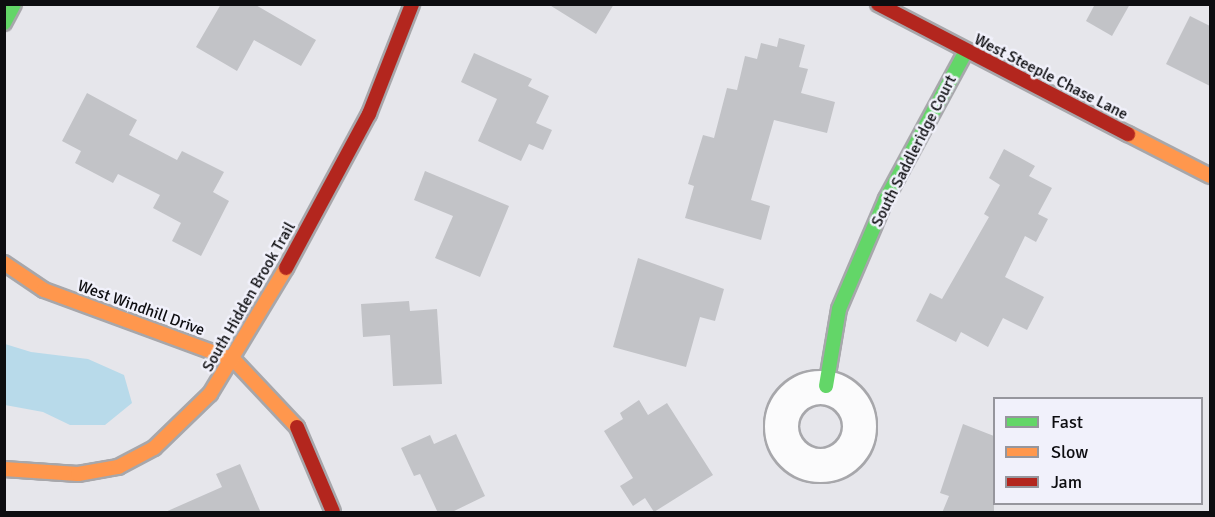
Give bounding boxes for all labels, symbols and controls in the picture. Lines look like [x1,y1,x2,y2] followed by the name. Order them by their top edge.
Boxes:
[971,30,1131,124] street label: West Steeple Chase Lane
[867,72,961,230] street label: South Saddleridge Court
[198,219,300,375] street label: South Hidden Brook Trail
[75,276,207,340] street label: West Windhill Drive
[993,397,1203,505] legend
[1051,411,1083,433] text: Fast
[1051,441,1088,463] text: Slow
[1051,471,1082,493] text: Jam

